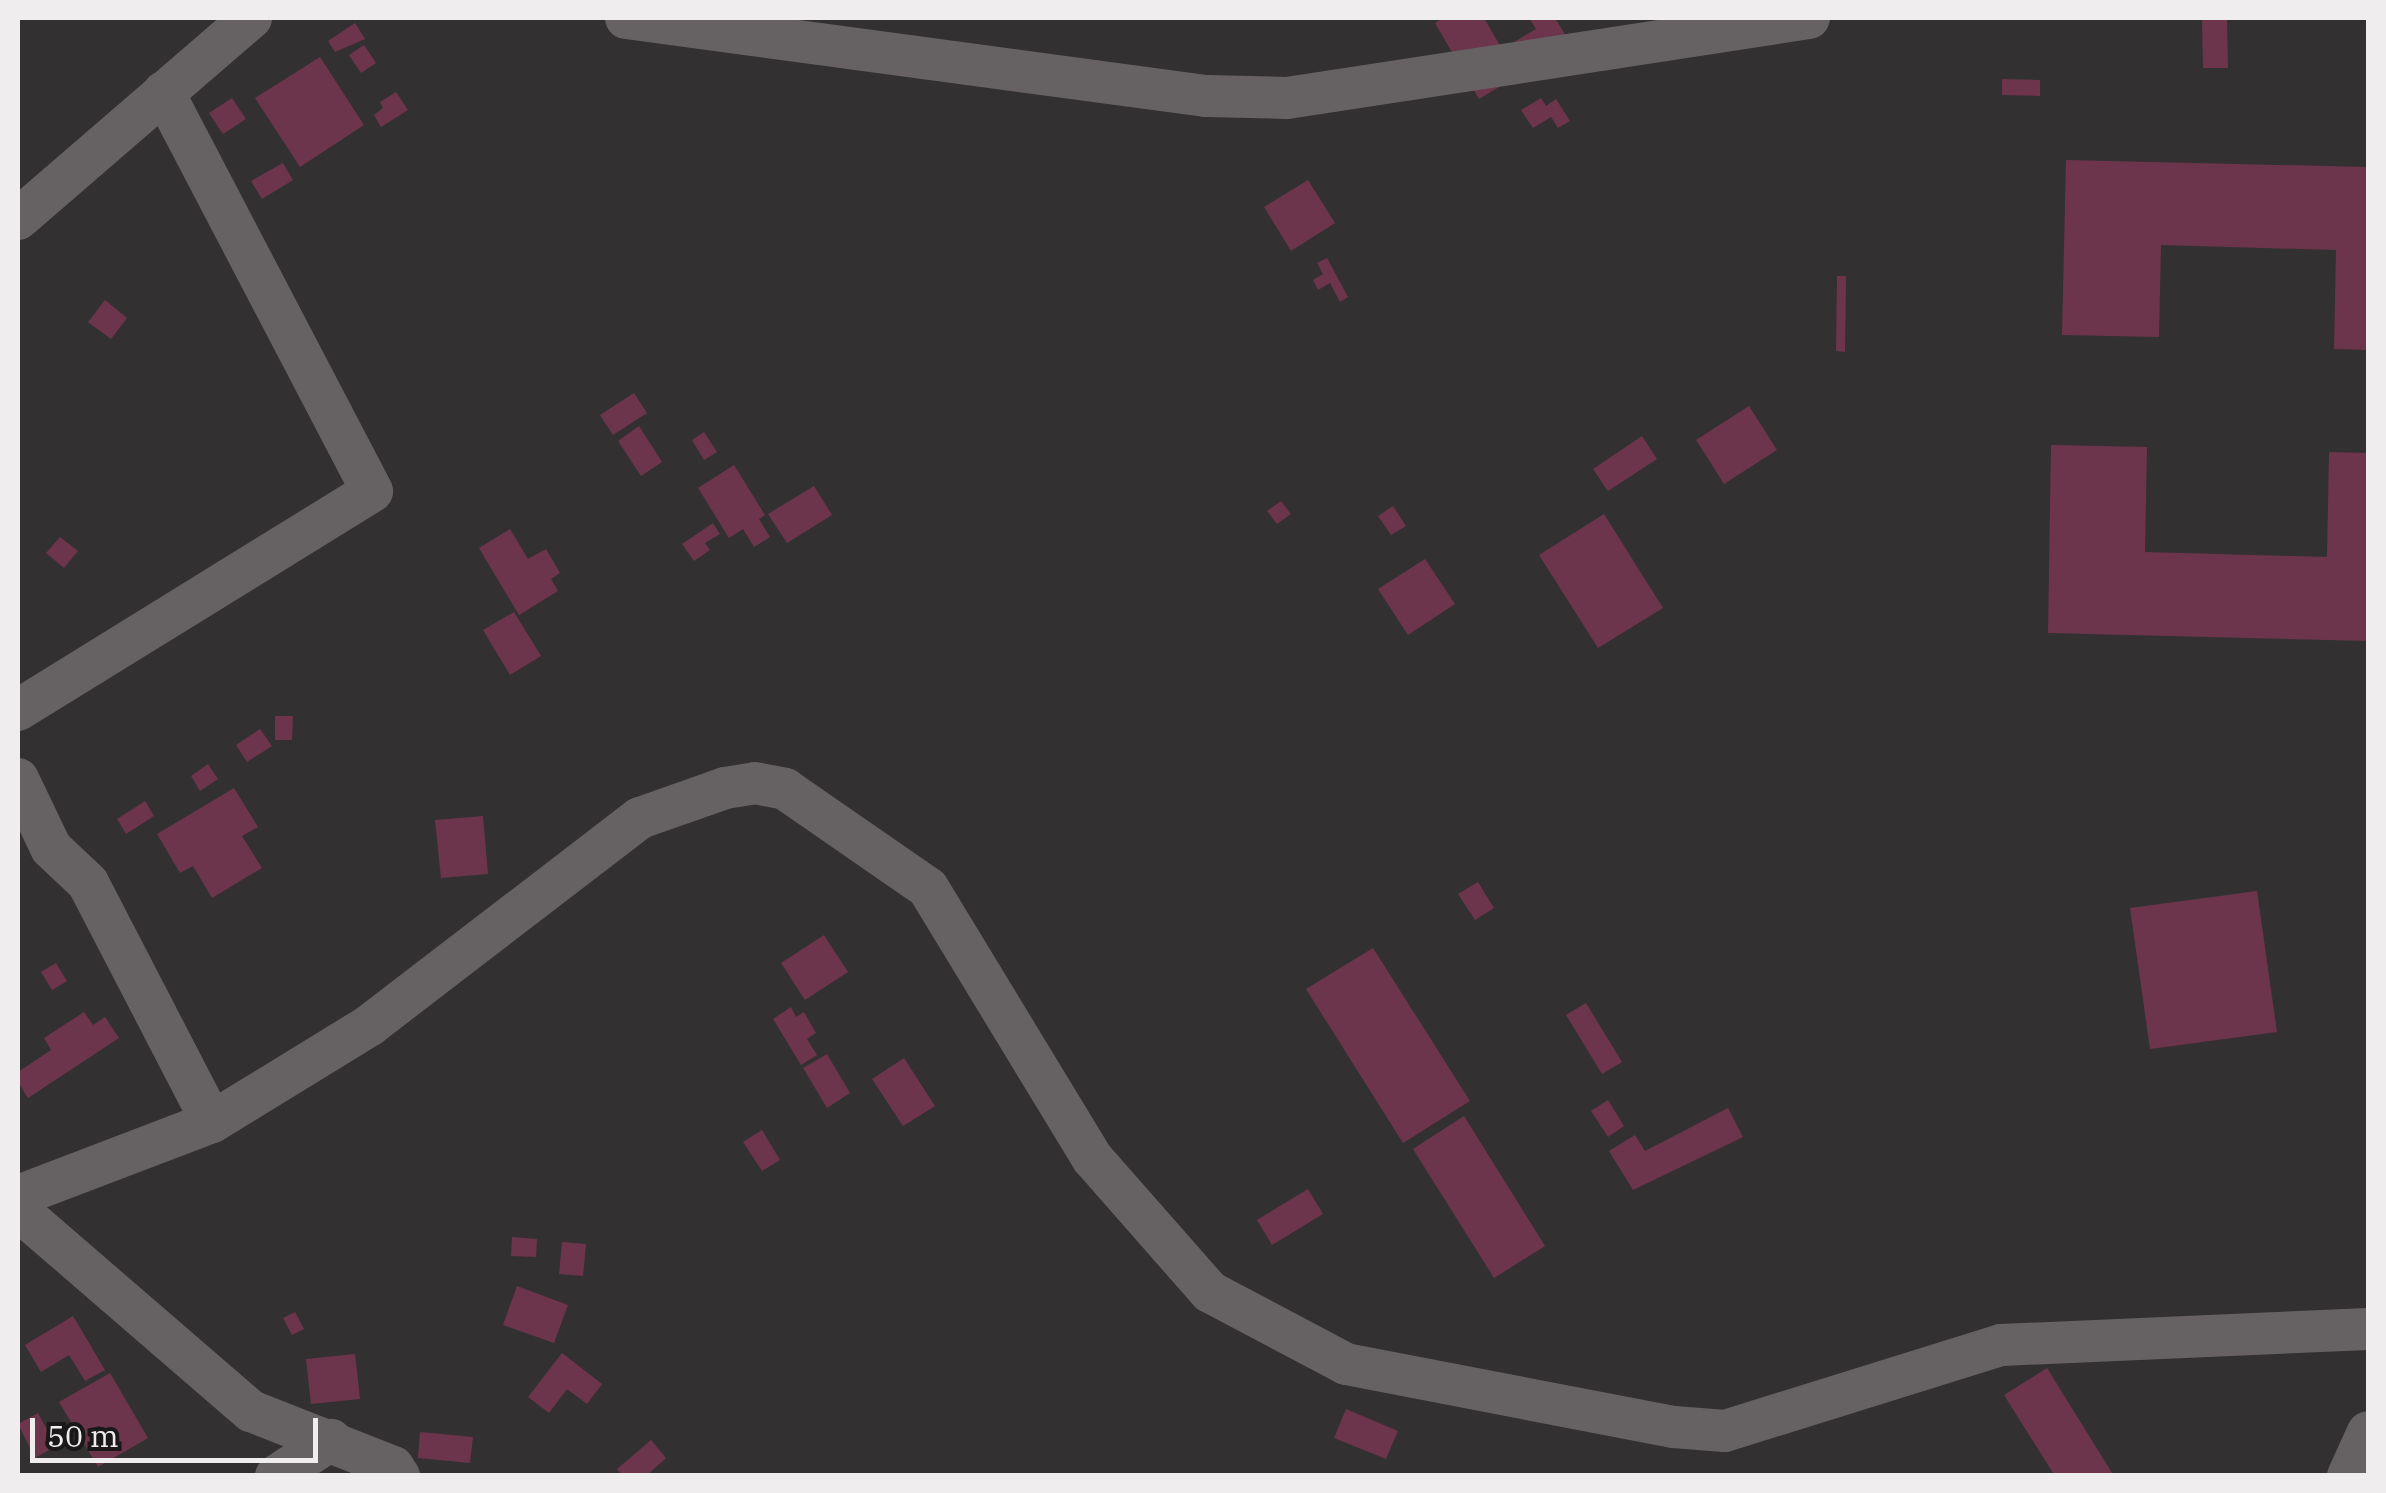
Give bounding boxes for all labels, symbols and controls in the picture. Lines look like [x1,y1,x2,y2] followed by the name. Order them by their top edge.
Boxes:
[35,1398,322,1460] scale bar
[47,1416,119,1455] text: 50 m

